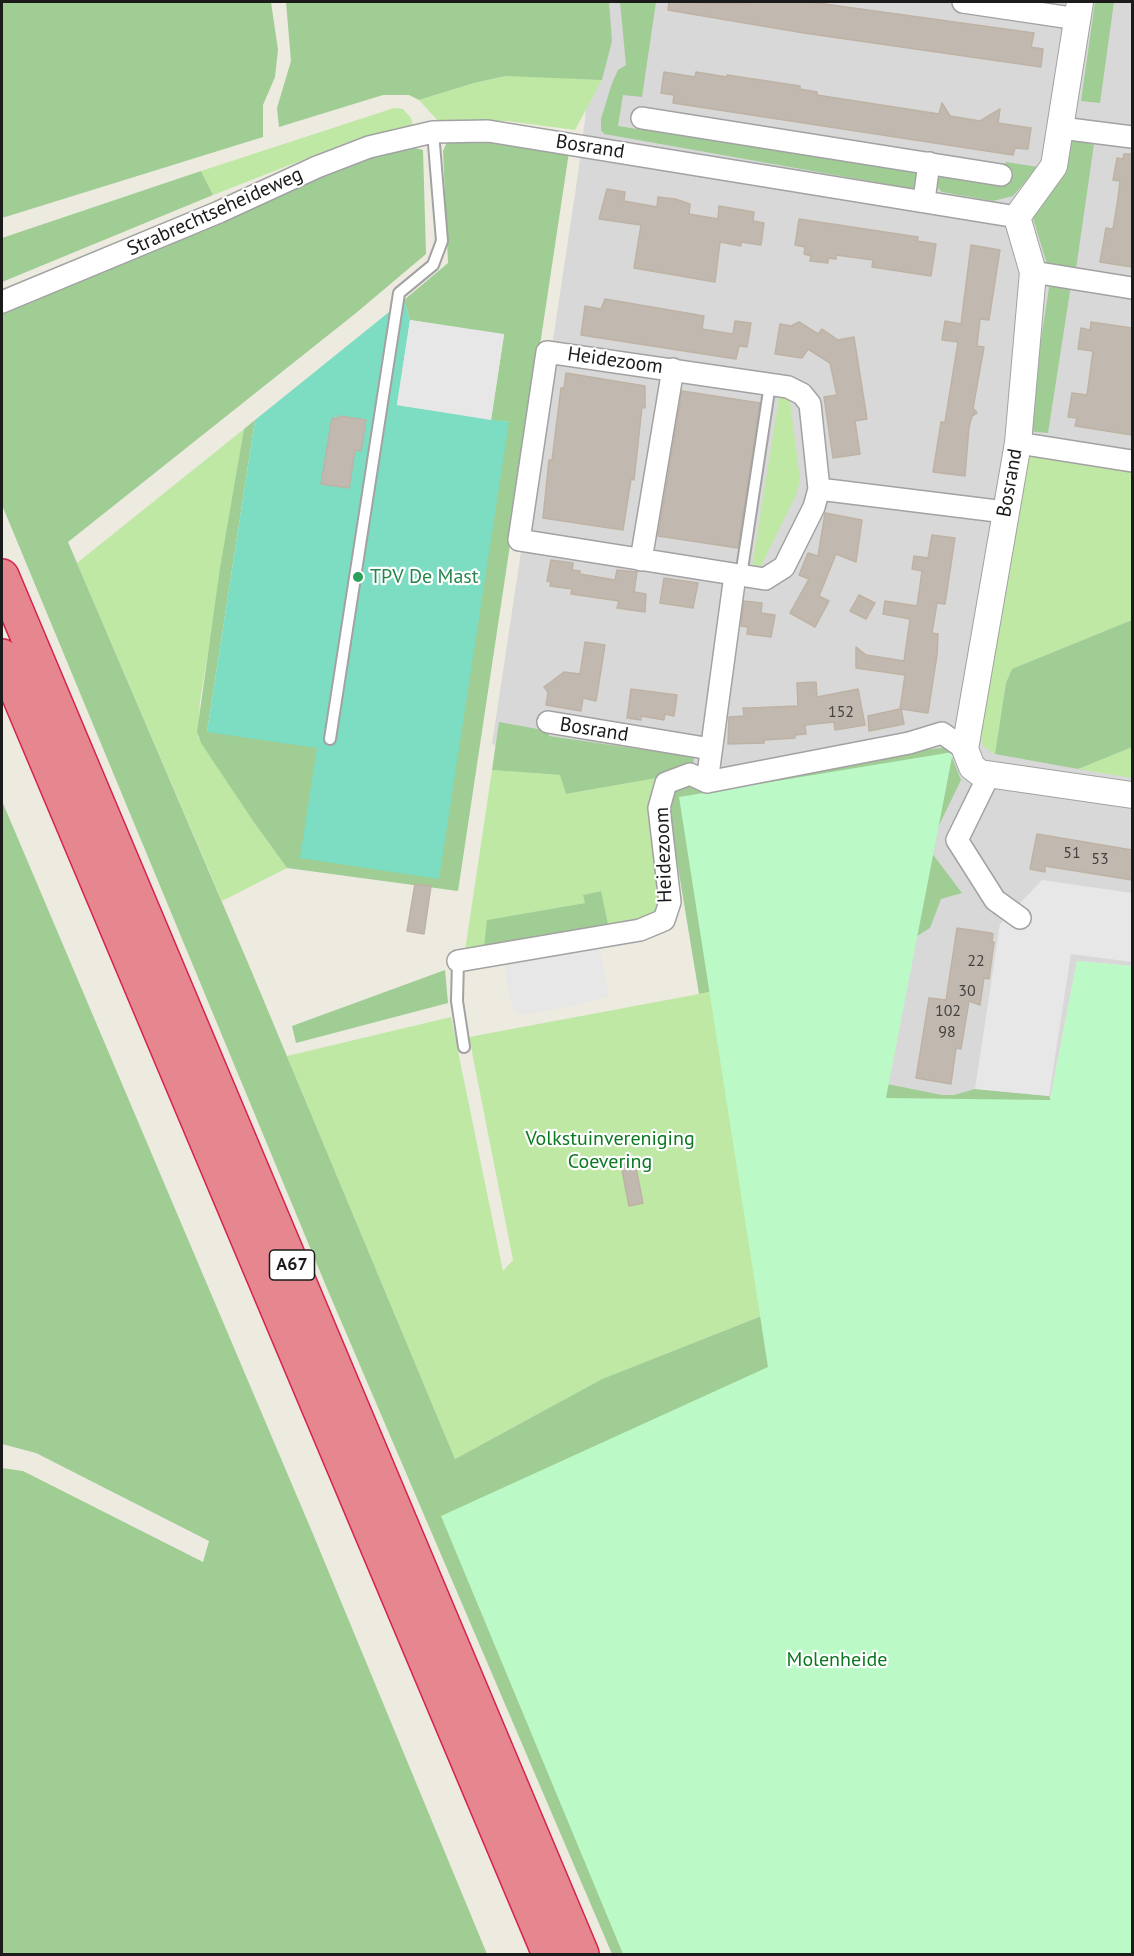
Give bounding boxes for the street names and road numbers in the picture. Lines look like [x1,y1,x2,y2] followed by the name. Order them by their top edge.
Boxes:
[554,130,626,164] street label: Bosrand
[124,163,306,261] street label: Strabrechtseheideweg
[566,342,664,380] street label: Heidezoom
[992,447,1028,519] street label: Bosrand
[558,713,630,747] street label: Bosrand
[650,807,678,903] street label: Heidezoom
[270,1250,314,1280] road number: A67

